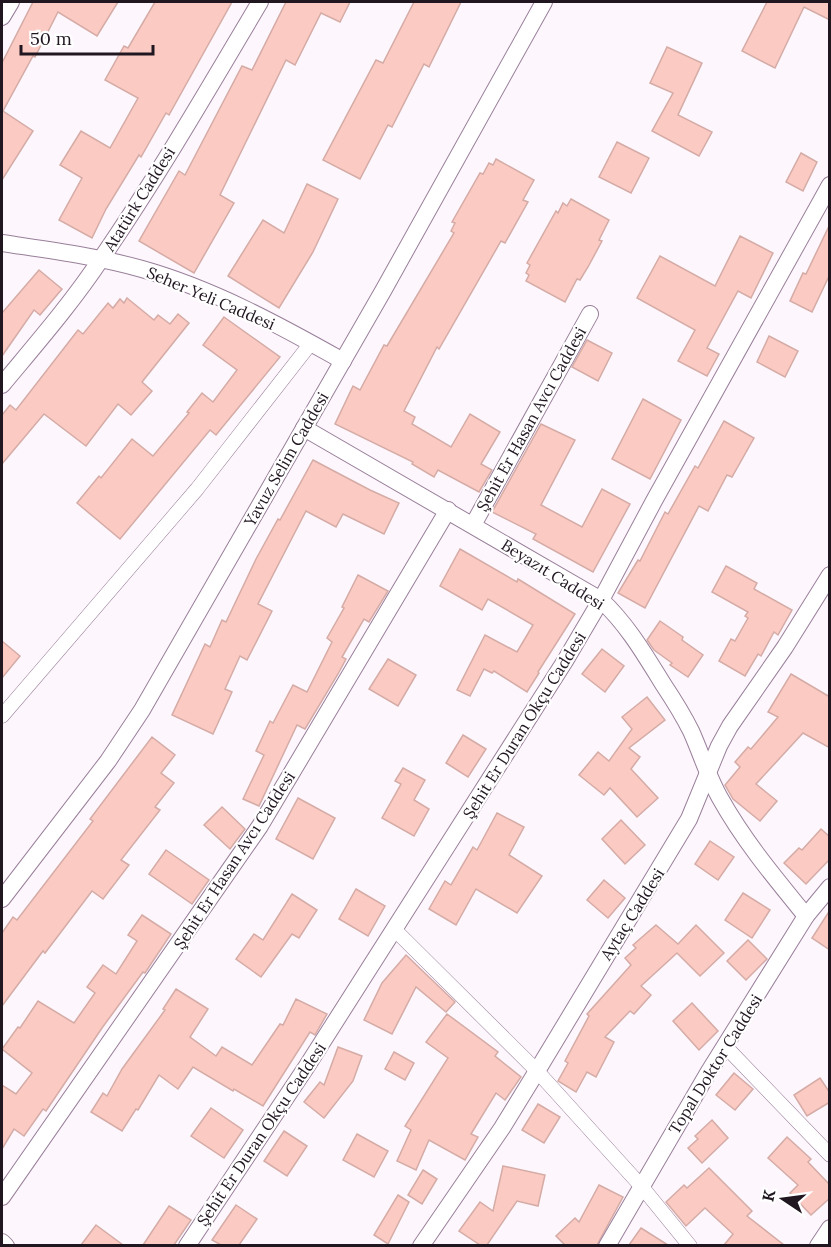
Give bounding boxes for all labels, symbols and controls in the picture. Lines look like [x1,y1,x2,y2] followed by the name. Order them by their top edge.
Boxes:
[21,18,153,56] scale bar
[30,27,72,50] text: 50 m
[99,143,179,256] street label: Atatürk Caddesi
[144,262,278,334] street label: Seher Yeli Caddesi
[472,323,590,515] street label: Şehit Er Hasan Avcı Caddesi
[239,388,333,531] street label: Yavuz Selim Caddesi
[498,534,608,614] street label: Beyazıt Caddesi
[458,628,590,822] street label: Şehit Er Duran Okçu Caddesi
[169,767,299,953] street label: Şehit Er Hasan Avcı Caddesi
[595,864,668,965] street label: Aytaç Caddesi
[664,990,766,1138] street label: Topal Doktor Caddesi
[192,1039,330,1229] street label: Şehit Er Duran Okçu Caddesi
[753,1169,813,1229] north arrow
[757,1187,780,1203] text: K

